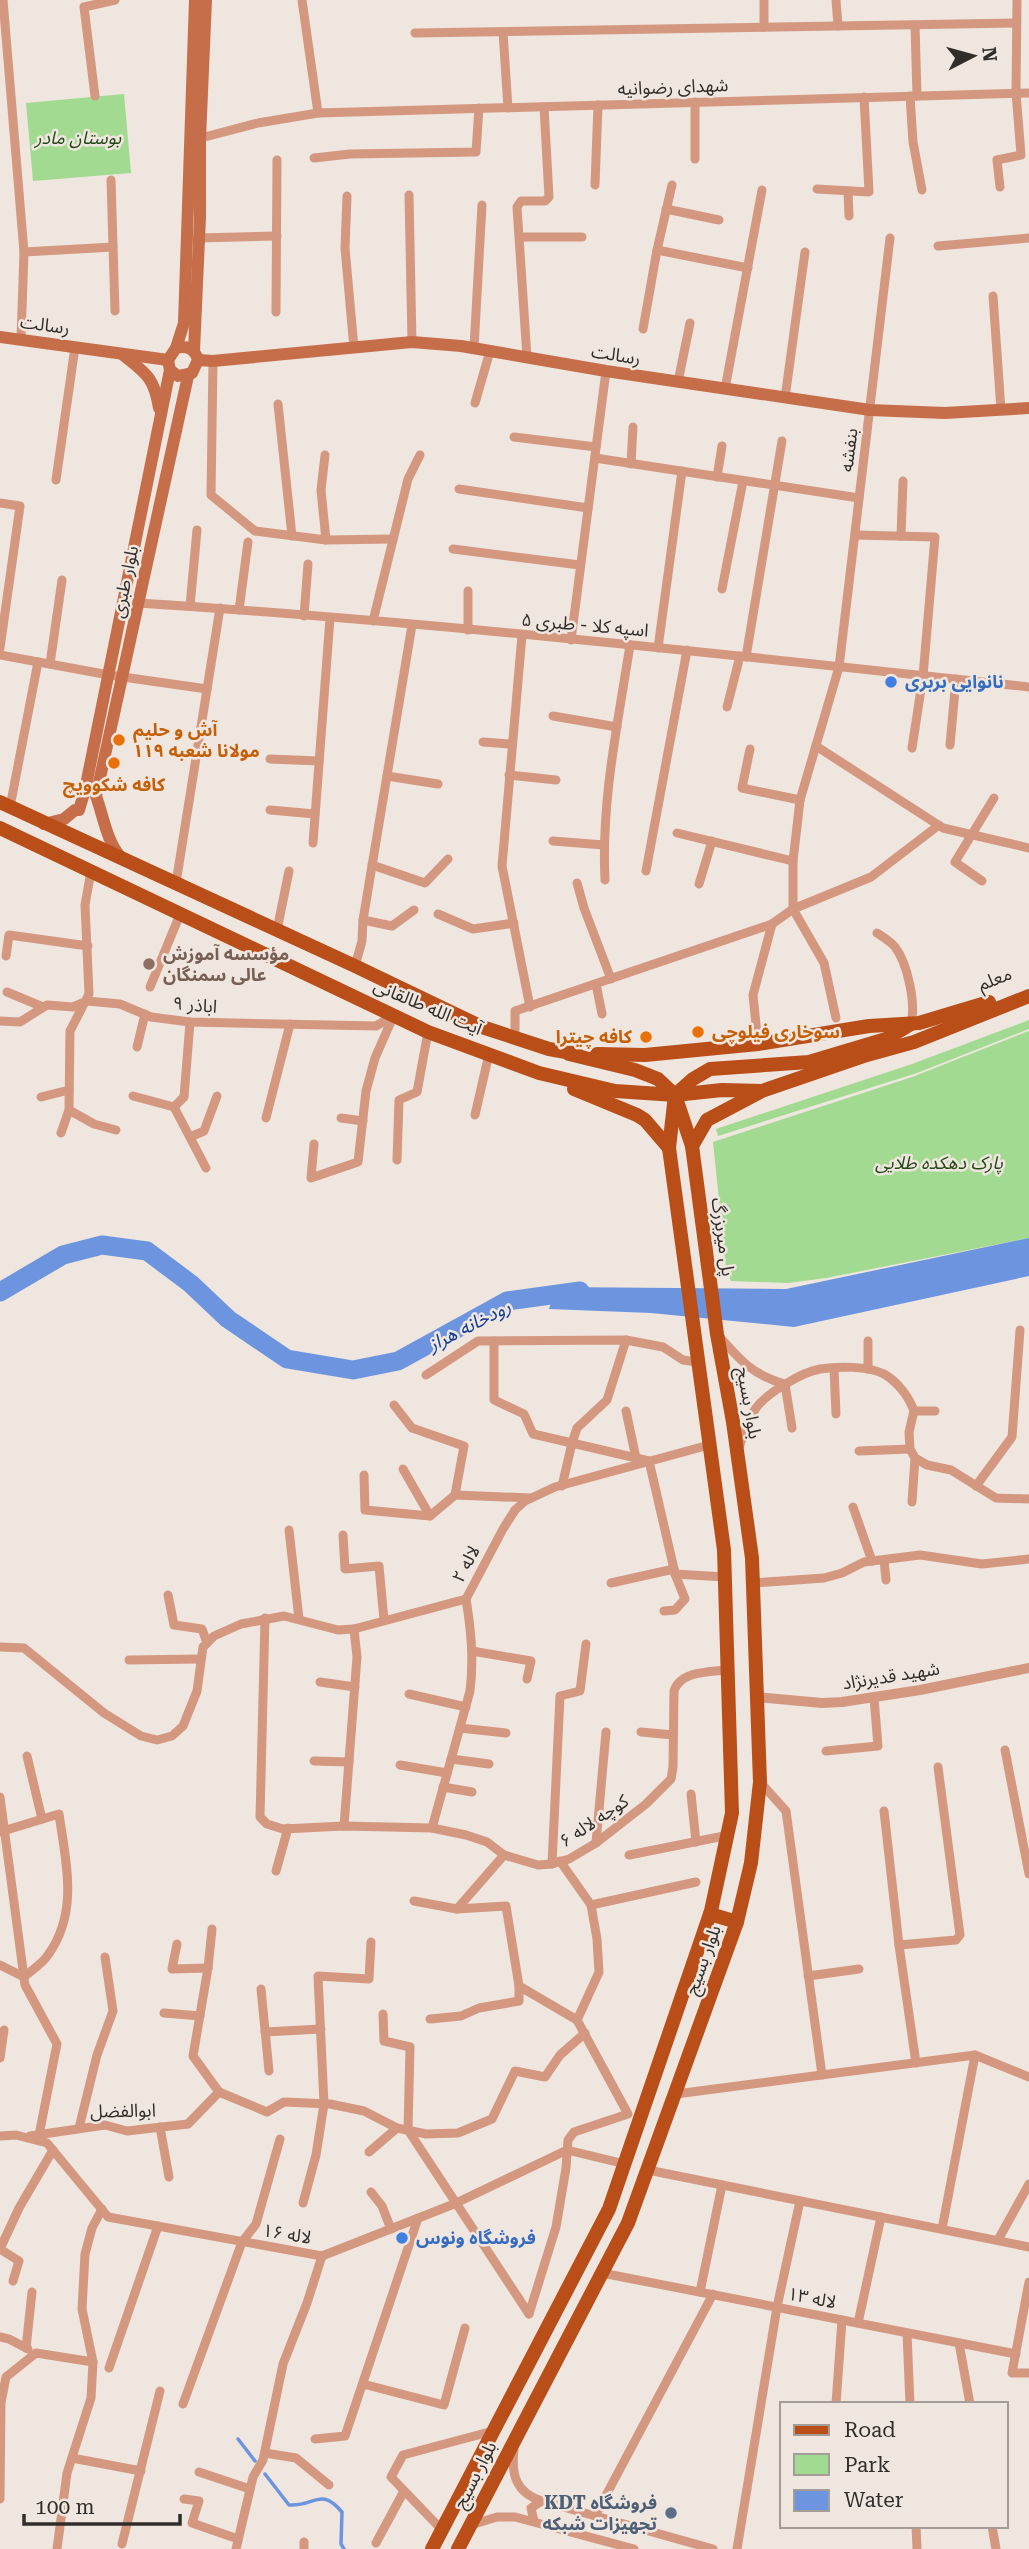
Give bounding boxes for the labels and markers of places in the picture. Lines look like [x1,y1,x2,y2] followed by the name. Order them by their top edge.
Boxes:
[905,671,1004,693] place label: نانوایی بربری
[883,674,899,690] marker: نانوایی بربری
[133,719,260,761] place label: آش و حلیم مولانا شعبه ۱۱۹
[111,732,127,748] marker: آش و حلیم مولانا شعبه ۱۱۹
[106,755,122,771] marker: کافه شکوویچ
[63,774,166,798] place label: کافه شکوویچ
[163,943,289,985] place label: مؤسسه آموزش عالی سمنگان
[141,956,157,972] marker: مؤسسه آموزش عالی سمنگان
[712,1021,840,1044] place label: سوخاری فیلوچی
[690,1024,706,1040] marker: سوخاری فیلوچی
[556,1026,633,1049] place label: کافه چیترا
[638,1029,654,1045] marker: کافه چیترا
[416,2227,536,2249] place label: فروشگاه ونوس
[394,2230,410,2246] marker: فروشگاه ونوس
[542,2492,658,2535] place label: KDT فروشگاه تجهیزات شبکه
[663,2505,679,2521] marker: KDT فروشگاه تجهیزات شبکه

